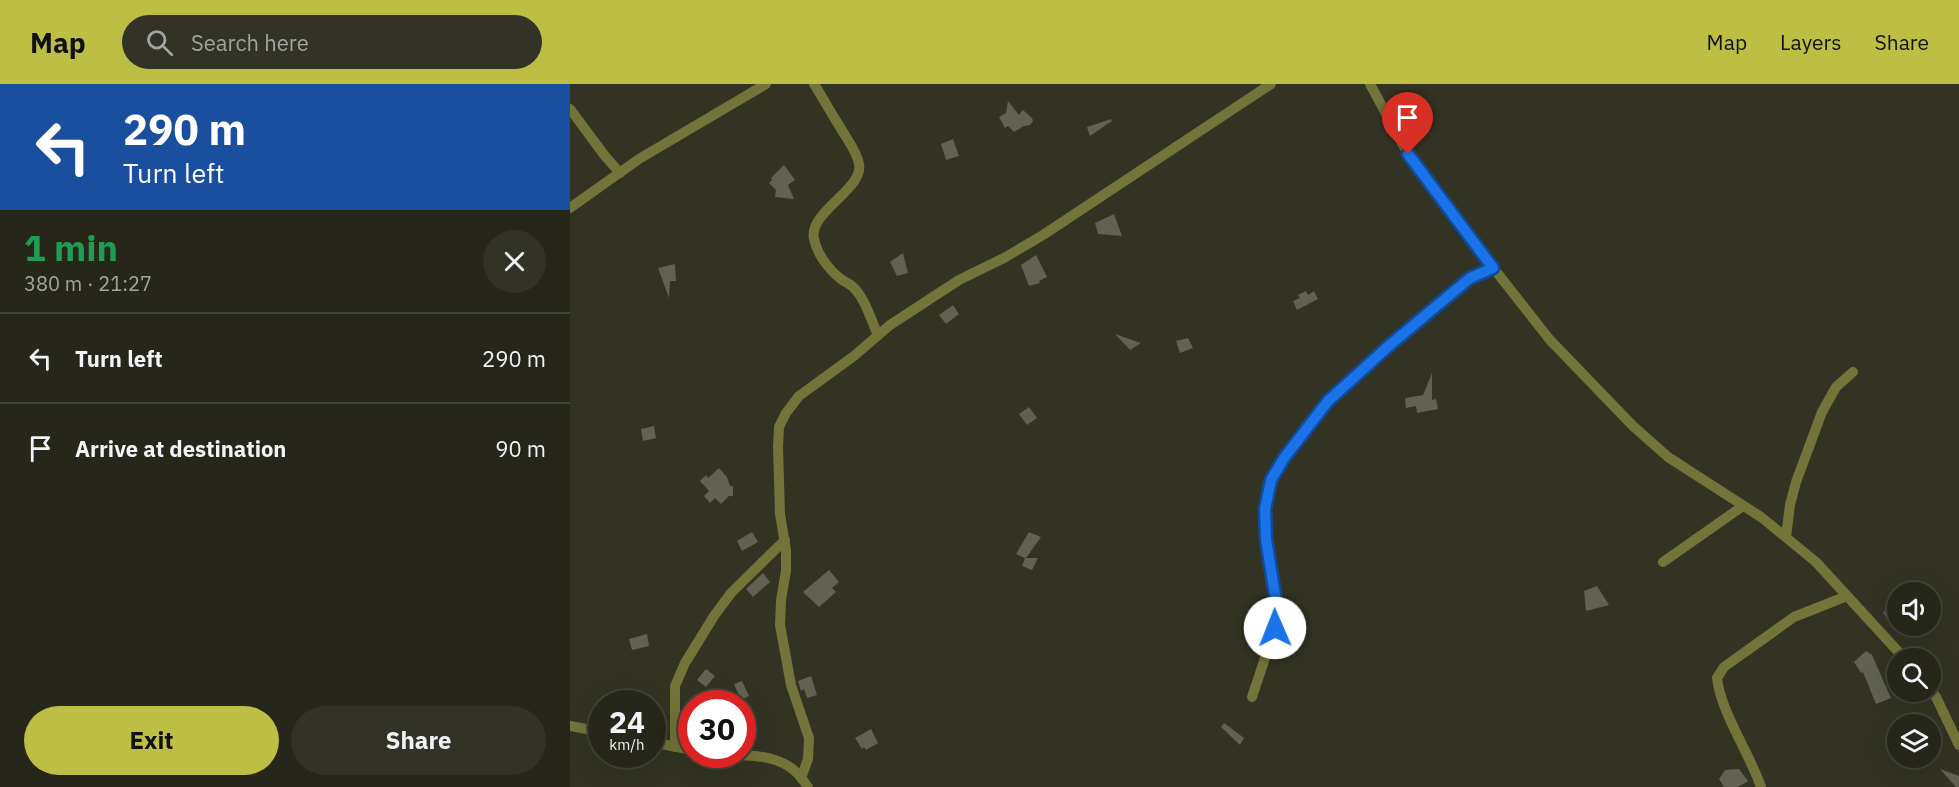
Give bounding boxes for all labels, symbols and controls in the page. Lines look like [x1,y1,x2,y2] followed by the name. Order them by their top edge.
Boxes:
[122,15,542,69] search box
[30,24,86,61] text: Map
[143,26,176,59] icon: search
[191,28,309,57] text: Search here
[1707,28,1747,56] text: Map
[1780,28,1842,56] text: Layers
[1875,28,1929,56] text: Share
[1382,92,1433,154] pin
[1391,101,1424,134] icon: arrive
[123,102,246,157] text: 290 m
[24,108,102,186] icon: left
[123,155,224,190] text: Turn left
[24,224,118,271] text: 1 min
[483,230,546,293] button: close
[24,270,152,297] text: 380 m · 21:27
[24,342,57,375] icon: left
[75,344,163,373] text: Turn left
[482,344,546,373] text: 290 m
[24,432,57,465] icon: arrive
[75,434,286,463] text: Arrive at destination
[495,434,546,463] text: 90 m
[1887,582,1941,768] map controls
[1887,582,1941,636] button: sound
[1243,596,1307,660] position arrow
[1887,648,1941,702] button: search
[678,690,756,768] speed limit sign: 30
[609,702,645,741] text: 24
[24,706,279,775] button: Exit
[291,706,546,775] button: Share
[1887,714,1941,768] button: layers
[609,735,645,754] text: km/h

